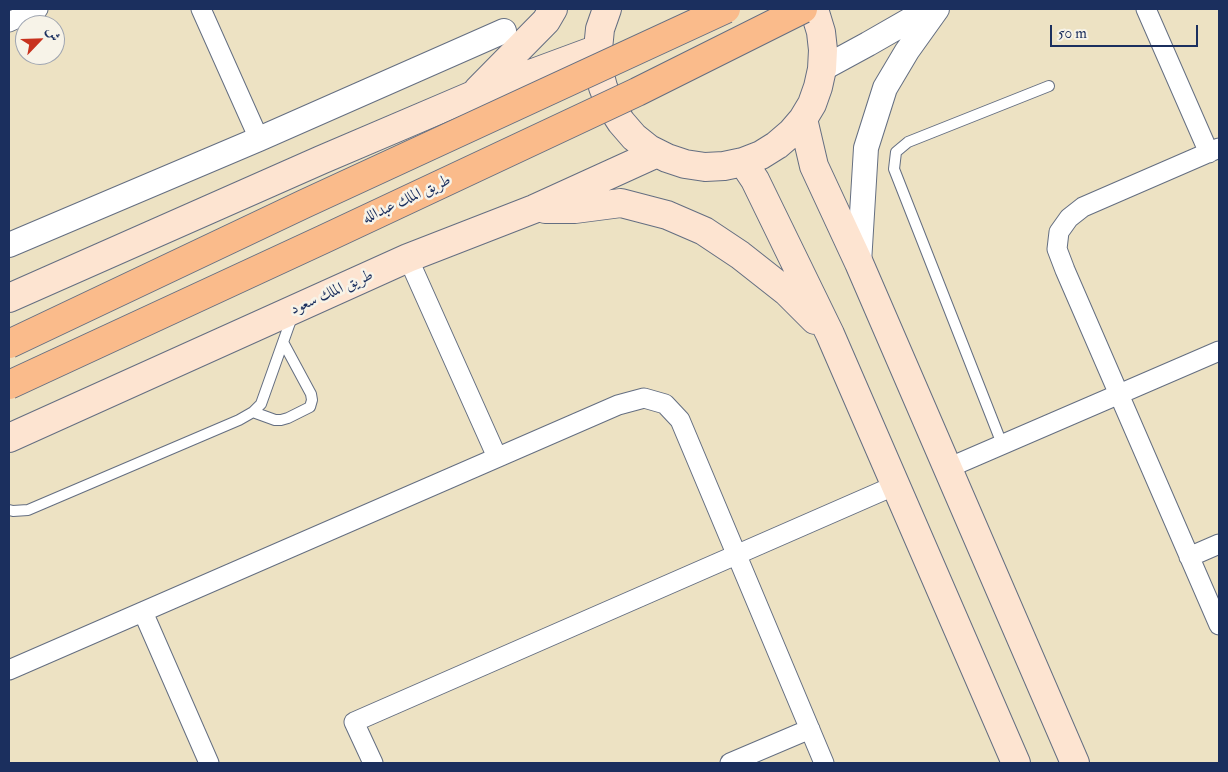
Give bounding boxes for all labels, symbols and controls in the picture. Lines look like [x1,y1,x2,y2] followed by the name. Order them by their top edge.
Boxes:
[15,15,65,65] north arrow
[1053,15,1200,47] scale bar
[43,24,64,44] text: ش
[1058,24,1087,43] text: 50 m
[360,171,454,229] street label: طريق الملك عبدالله
[287,266,377,320] street label: طريق الملك سعود

